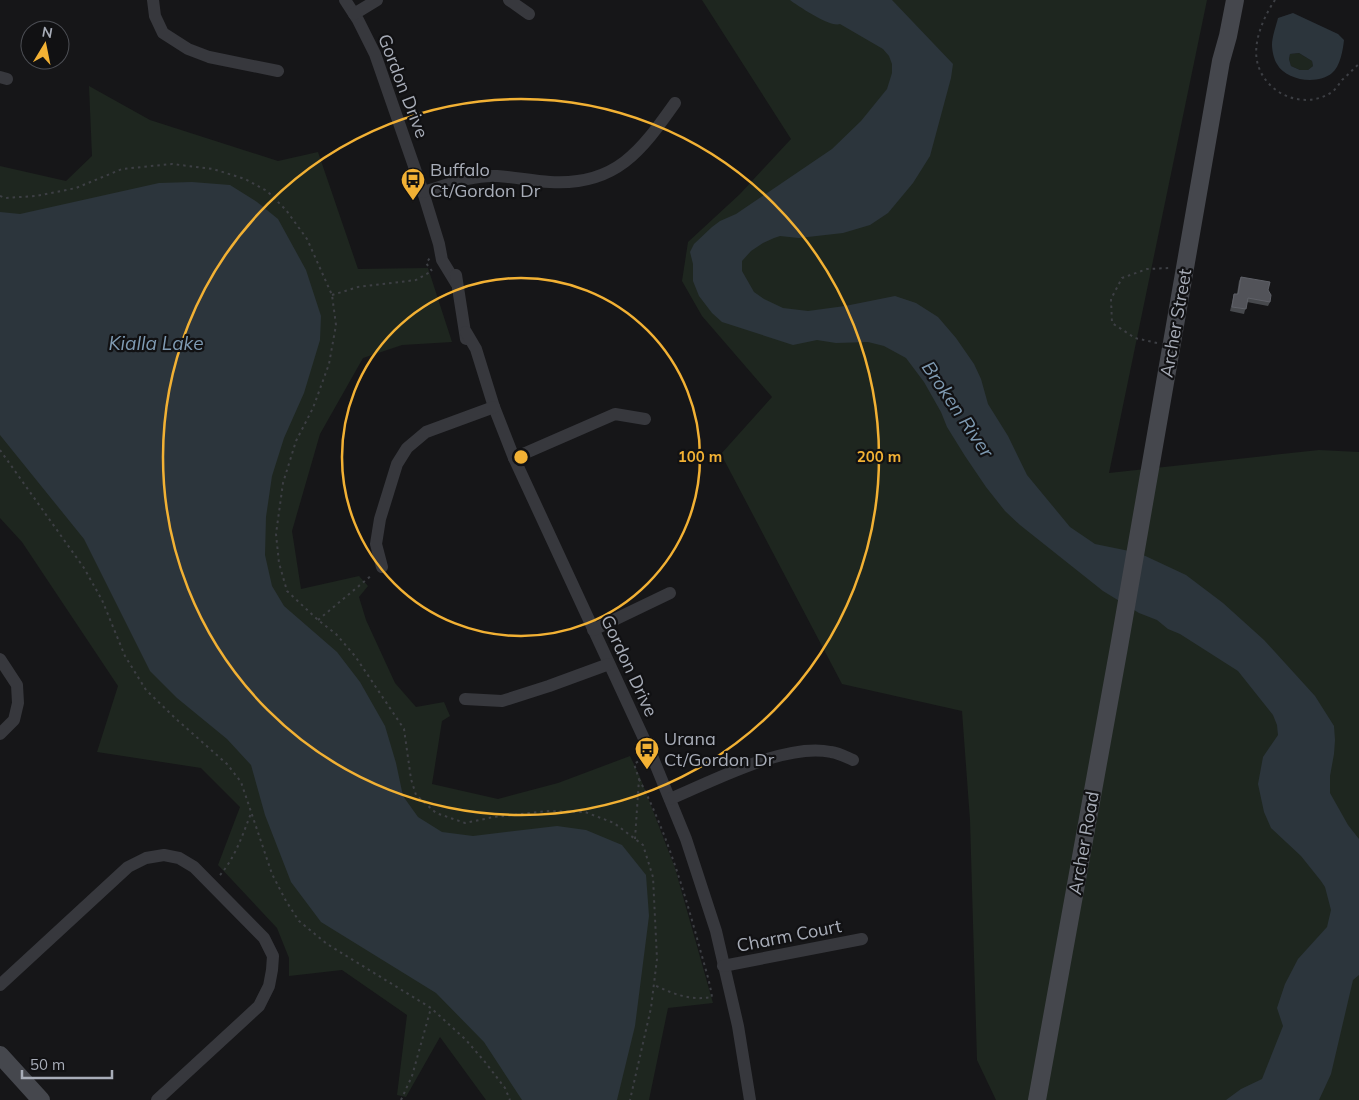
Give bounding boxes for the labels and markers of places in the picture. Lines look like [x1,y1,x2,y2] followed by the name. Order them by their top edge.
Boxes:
[430,158,541,202] place label: Buffalo Ct/Gordon Dr
[400,167,426,201] bus stop icon: Buffalo Ct/Gordon Dr
[512,448,530,466] centre of rings
[664,727,775,771] place label: Urana Ct/Gordon Dr
[634,736,660,770] bus stop icon: Urana Ct/Gordon Dr

